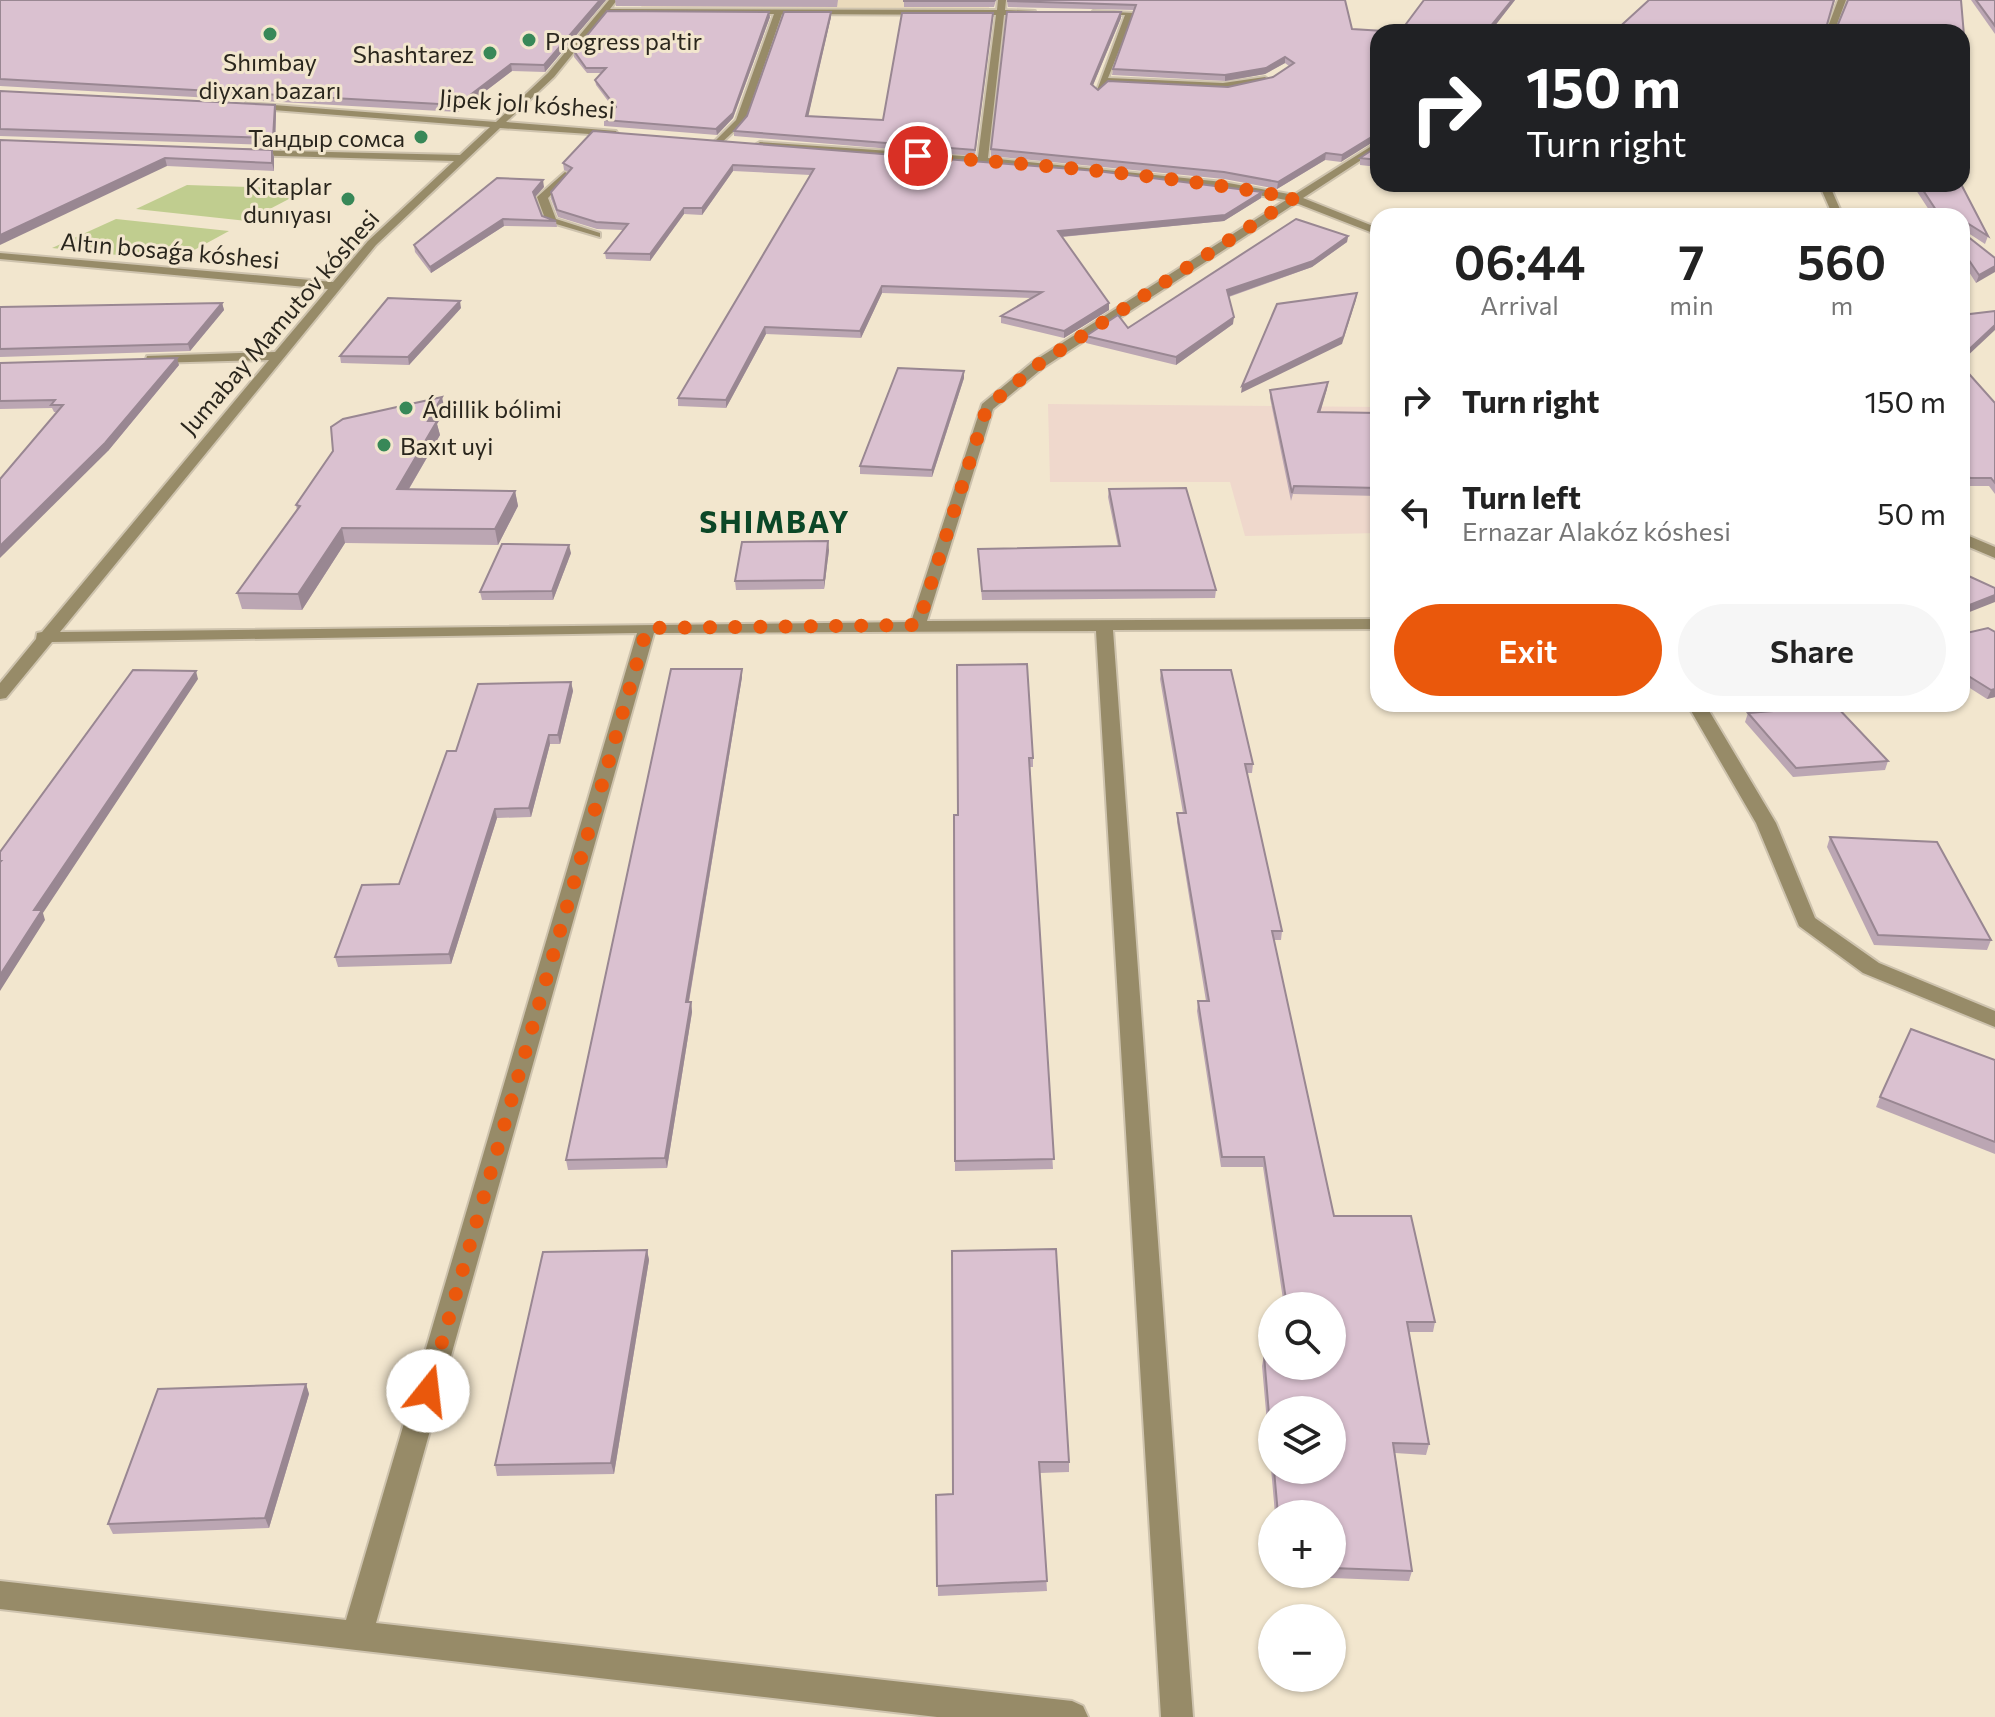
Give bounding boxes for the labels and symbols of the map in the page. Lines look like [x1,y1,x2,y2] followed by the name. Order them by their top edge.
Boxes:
[261,25,279,43] marker: Shımbay diyxan bazarı
[545,26,702,55] place label: Progress pa'tir
[520,31,538,49] marker: Progress pa'tir
[353,39,474,68] place label: Shashtarez
[481,44,499,62] marker: Shashtarez
[198,47,342,104] place label: Shımbay diyxan bazarı
[438,82,616,124] street label: Jipek jolı kóshesi
[884,122,952,190] pin
[248,123,405,152] place label: Тандыр сомса
[412,128,430,146] marker: Тандыр сомса
[243,171,332,228] place label: Kitaplar dunıyası
[339,190,357,208] marker: Kitaplar dunıyası
[173,204,385,440] street label: Jumabay Mamutov kóshesi
[59,226,281,274] street label: Altın bosaǵa kóshesi
[422,394,562,423] place label: Ádillik bólimi
[397,399,415,417] marker: Ádillik bólimi
[400,431,493,460] place label: Baxıt uyi
[375,436,393,454] marker: Baxıt uyi
[699,502,851,539] district label: SHIMBAY
[386,1349,470,1433] position arrow

